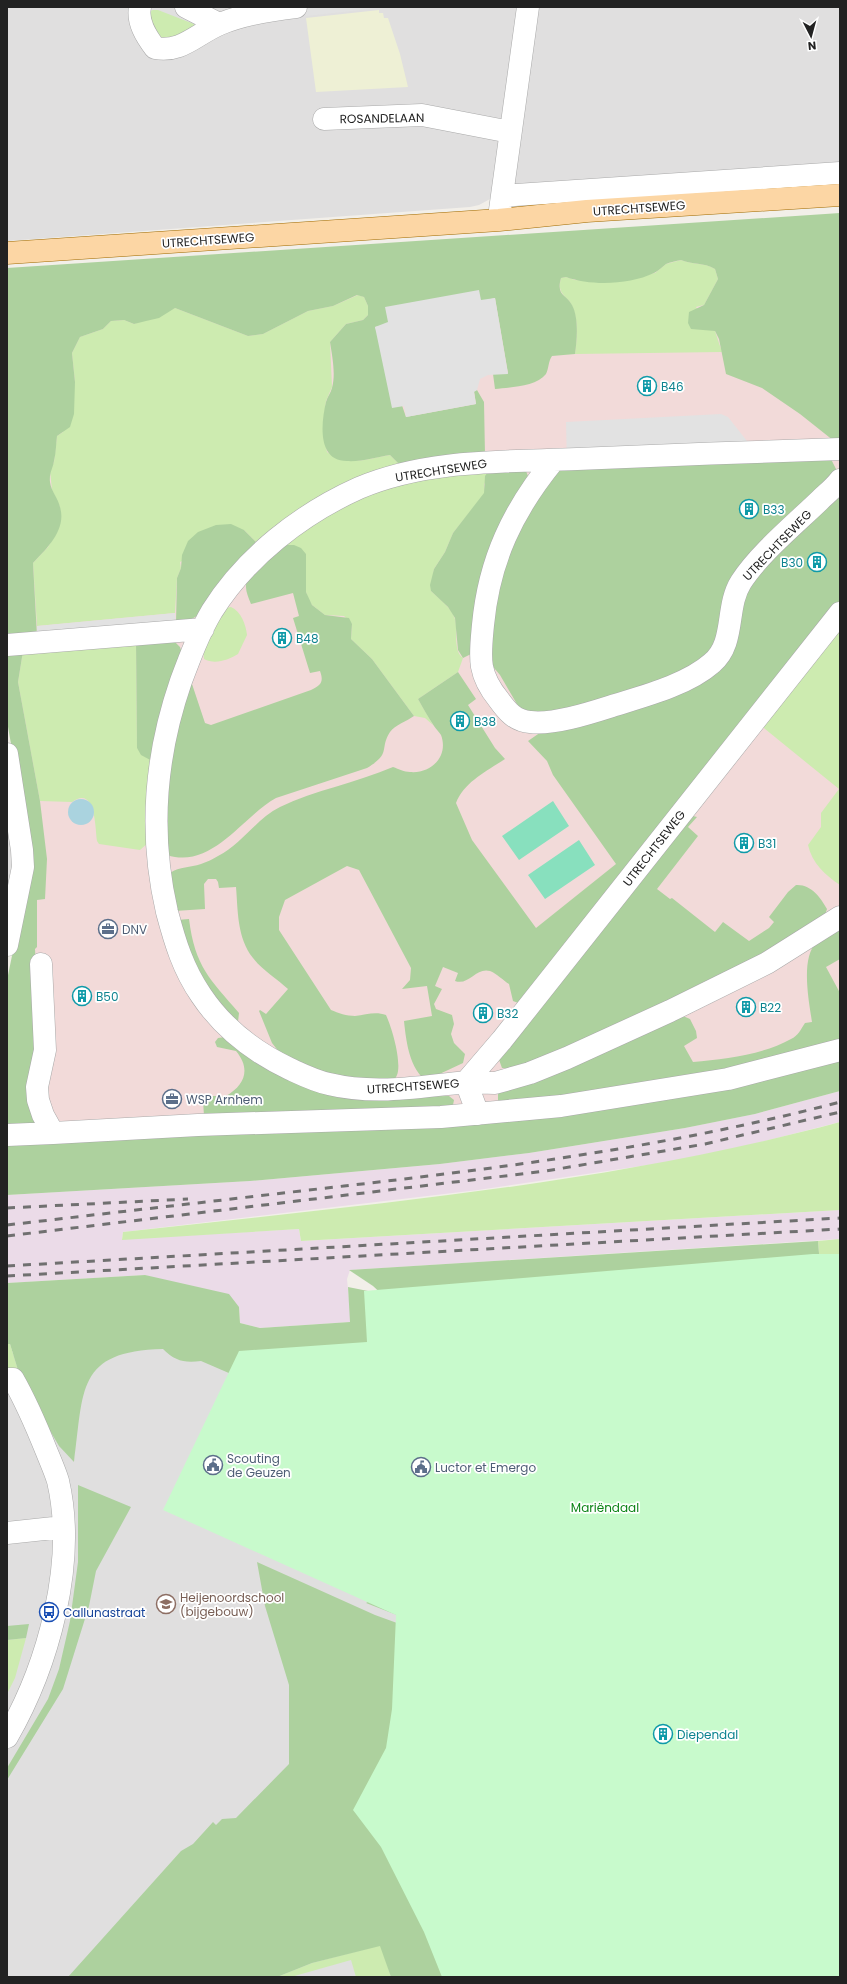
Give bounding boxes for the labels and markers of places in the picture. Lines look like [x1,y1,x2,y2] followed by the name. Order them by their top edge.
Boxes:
[636,375,658,397] building icon: B46
[661,378,684,395] place label: B46
[738,498,760,520] building icon: B33
[763,501,785,518] place label: B33
[806,551,828,573] building icon: B30
[781,554,803,571] place label: B30
[271,627,293,649] building icon: B48
[296,630,318,647] place label: B48
[449,710,471,732] building icon: B38
[474,713,496,730] place label: B38
[733,832,755,854] building icon: B31
[758,835,776,852] place label: B31
[97,918,119,940] office icon: DNV
[122,921,147,938] place label: DNV
[71,985,93,1007] building icon: B50
[96,988,118,1005] place label: B50
[735,996,757,1018] building icon: B22
[760,999,781,1016] place label: B22
[472,1002,494,1024] building icon: B32
[497,1005,518,1022] place label: B32
[161,1088,183,1110] office icon: WSP Arnhem
[186,1091,263,1108] place label: WSP Arnhem
[227,1450,291,1481] place label: Scouting de Geuzen
[202,1454,224,1476] public building icon: Scouting de Geuzen
[410,1456,432,1478] public building icon: Luctor et Emergo
[435,1459,536,1476] place label: Luctor et Emergo
[180,1589,284,1620] place label: Heijenoordschool (bijgebouw)
[155,1593,177,1615] school or university icon: Heijenoordschool (bijgebouw)
[38,1601,60,1623] bus stop icon: Callunastraat
[63,1604,145,1621] place label: Callunastraat
[652,1723,674,1745] building icon: Diependal
[677,1726,738,1743] place label: Diependal

